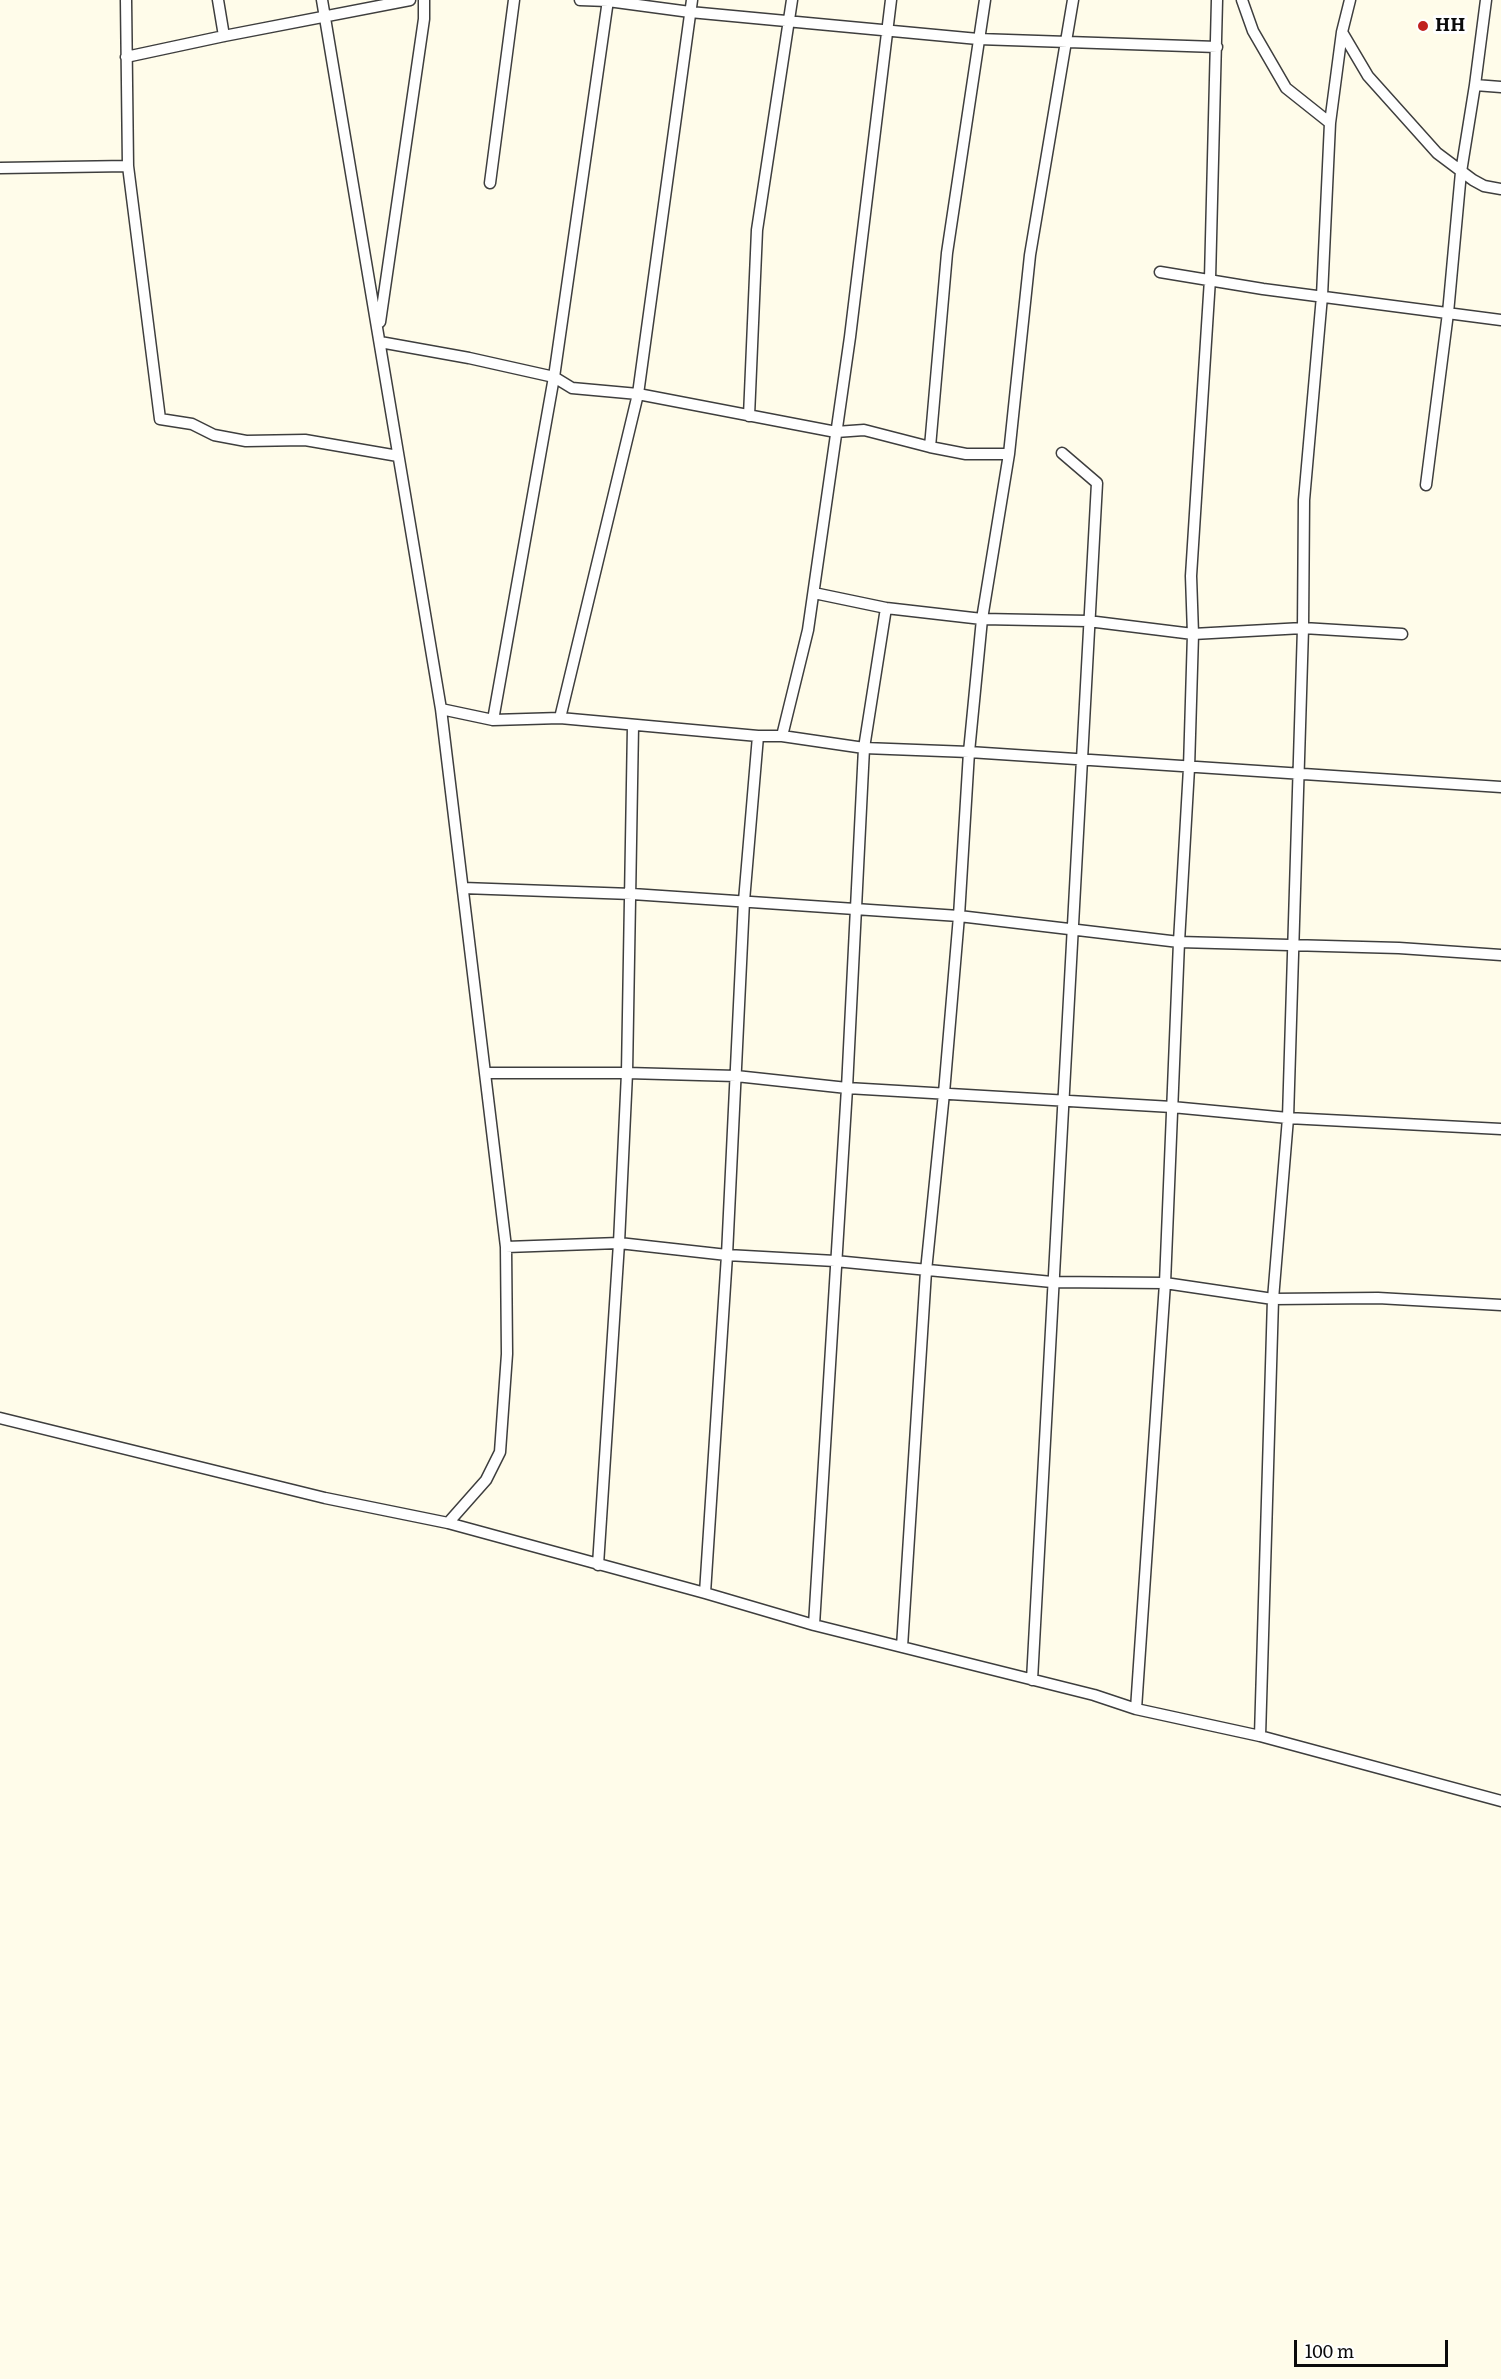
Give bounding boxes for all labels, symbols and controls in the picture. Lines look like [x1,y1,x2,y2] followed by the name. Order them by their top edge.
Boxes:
[1435,15,1465,37] place label: HH
[1416,19,1430,33] marker: HH
[1297,2328,1452,2366] scale bar
[1305,2337,1354,2364] text: 100 m

